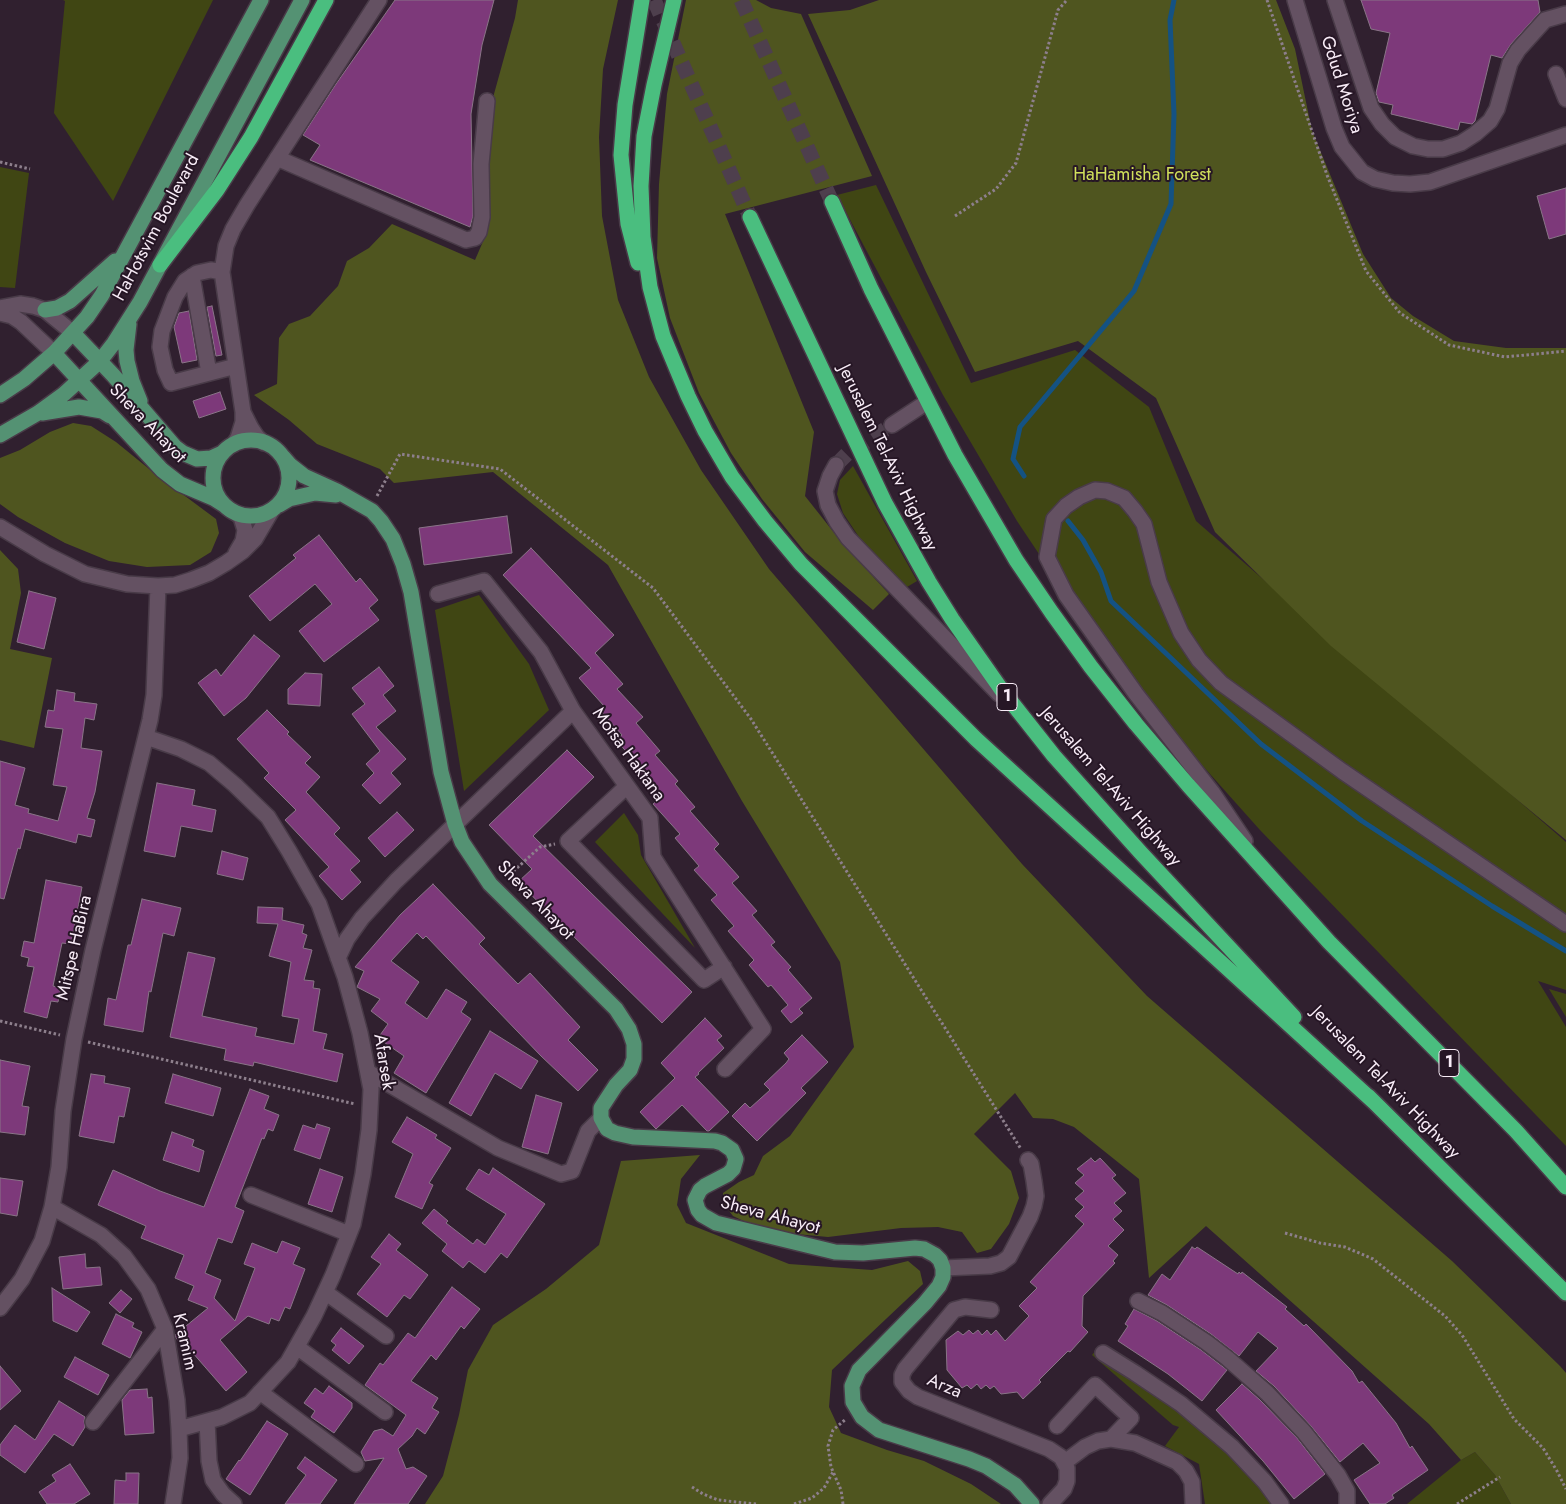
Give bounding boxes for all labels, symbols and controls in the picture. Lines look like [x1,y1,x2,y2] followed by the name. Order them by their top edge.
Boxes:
[1315,34,1367,136] street label: Gdud Moriya
[109,151,205,305] street label: HaHotsvim Boulevard
[1073,165,1211,187] park label: HaHamisha Forest
[832,361,942,555] street label: Jerusalem Tel-Aviv Highway
[104,380,190,468] street label: Sheva Ahayot
[997,684,1017,710] road number: 1
[1035,703,1185,871] street label: Jerusalem Tel-Aviv Highway
[587,704,669,806] street label: Motsa Haktana
[492,857,578,945] street label: Sheva Ahayot
[52,894,98,1002] street label: Mitspe HaBira
[1306,1002,1464,1164] street label: Jerusalem Tel-Aviv Highway
[368,1033,398,1091] street label: Afarsek
[1439,1050,1459,1076] road number: 1
[718,1192,822,1240] street label: Sheva Ahayot
[167,1311,201,1373] street label: Kramim
[923,1370,965,1404] street label: Arza

